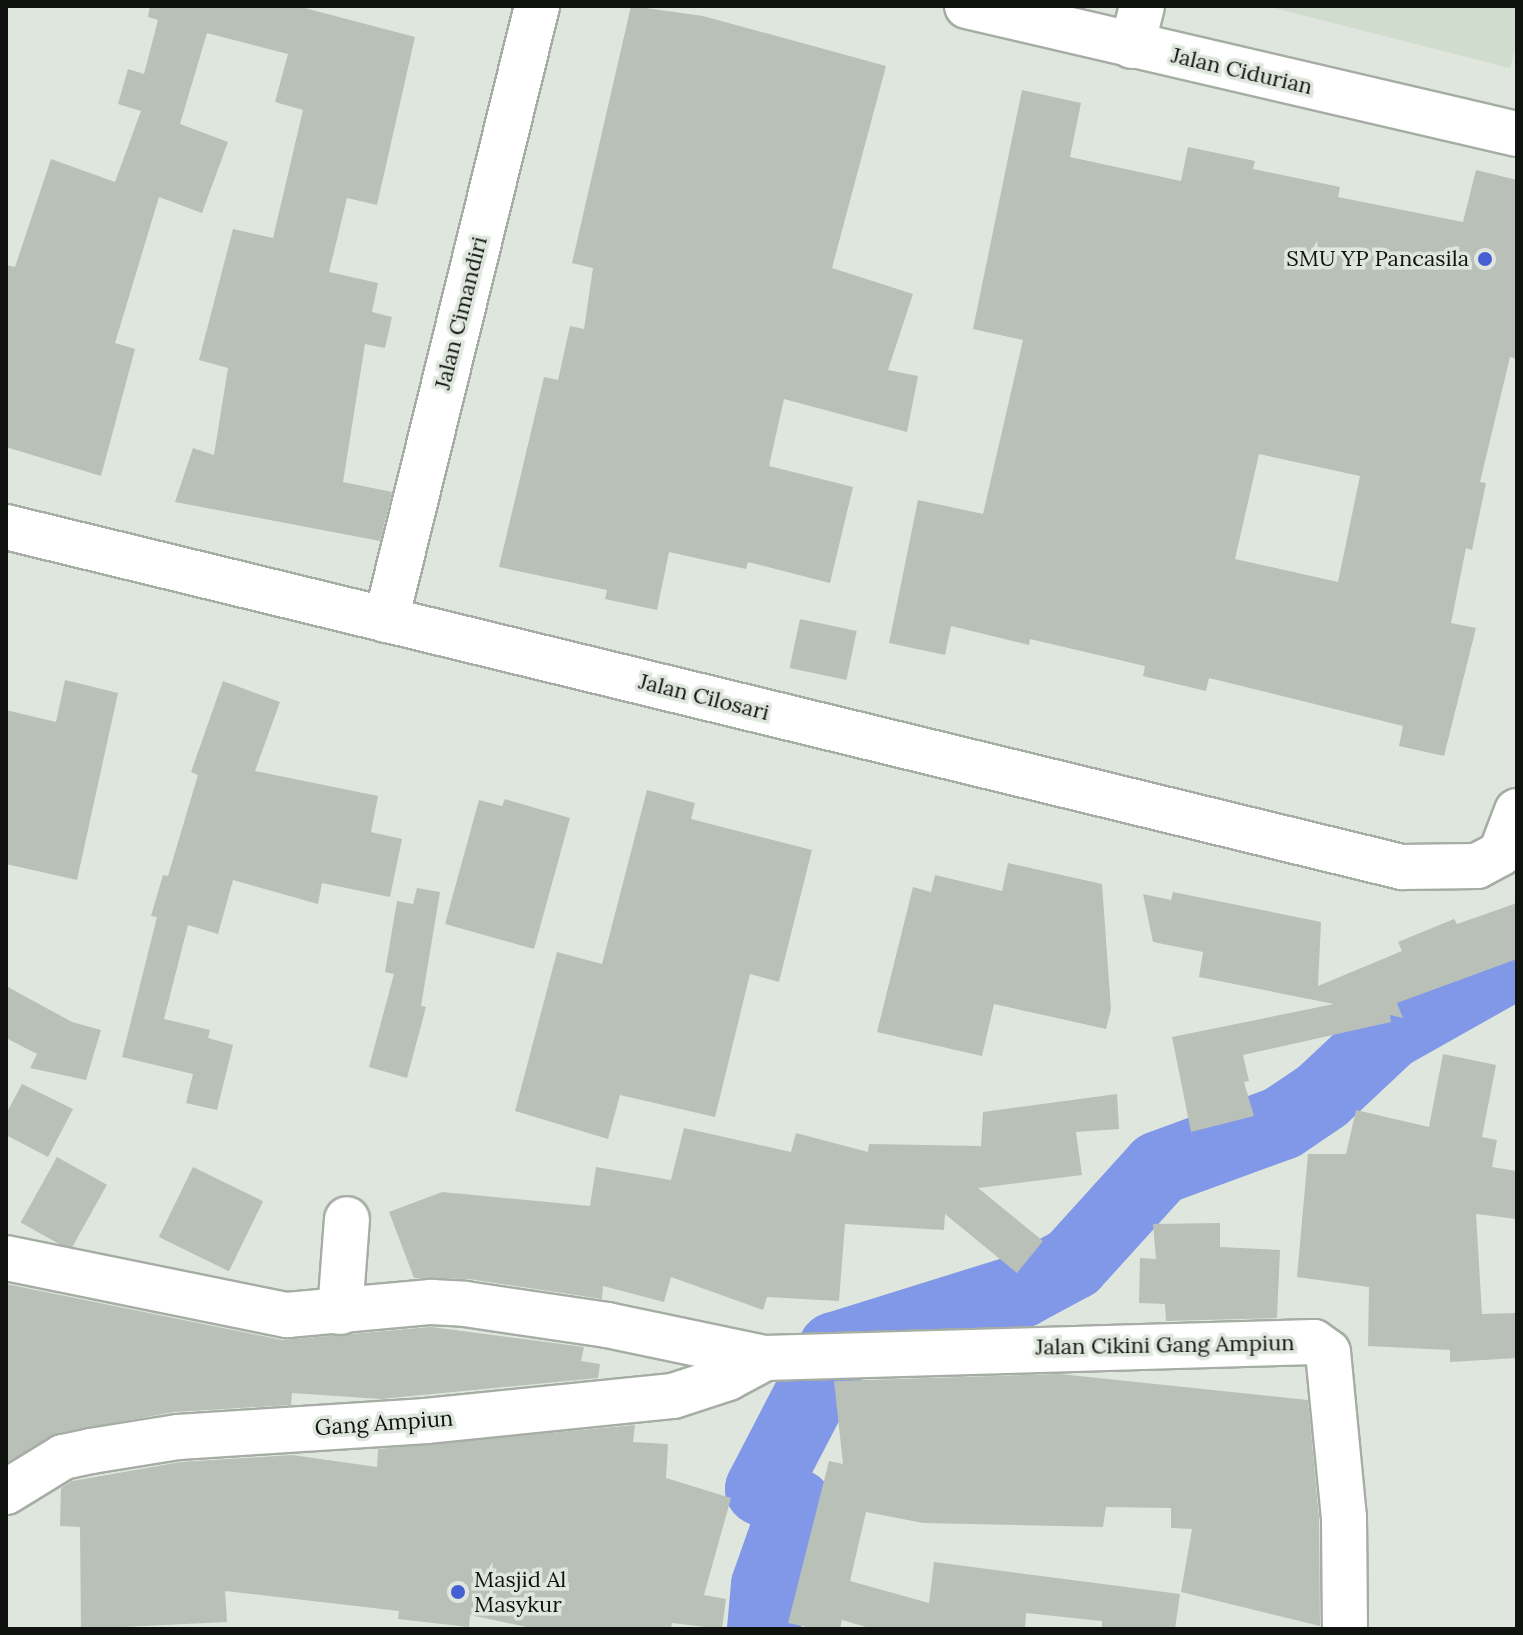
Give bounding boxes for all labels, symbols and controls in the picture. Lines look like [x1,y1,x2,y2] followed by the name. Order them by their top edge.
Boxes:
[1169,42,1315,100] street label: Jalan Cidurian
[429,234,493,392] street label: Jalan Cimandiri
[1286,246,1469,272] place label: SMU YP Pancasila
[1476,250,1494,268] marker: SMU YP Pancasila
[636,668,772,726] street label: Jalan Cilosari
[1035,1330,1295,1360] street label: Jalan Cikini Gang Ampiun
[314,1405,454,1441] street label: Gang Ampiun
[474,1566,566,1618] place label: Masjid Al Masykur
[449,1583,467,1601] marker: Masjid Al Masykur

